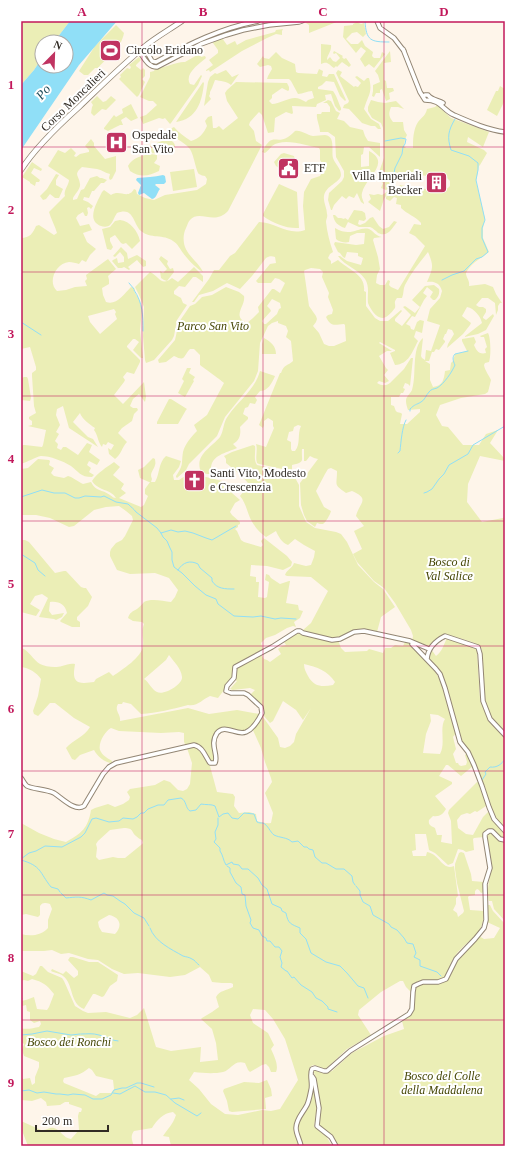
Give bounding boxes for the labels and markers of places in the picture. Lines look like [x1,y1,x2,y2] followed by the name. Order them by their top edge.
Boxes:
[98,37,124,63] sports icon: Circolo Eridano
[126,43,203,57] place label: Circolo Eridano
[132,128,177,156] place label: Ospedale San Vito
[103,129,129,155] hospital icon: Ospedale San Vito
[276,155,302,181] public building icon: ETF
[304,161,326,175] place label: ETF
[352,169,423,197] place label: Villa Imperiali Becker
[424,170,450,196] building icon: Villa Imperiali Becker
[210,466,306,494] place label: Santi Vito, Modesto e Crescenzia
[182,467,208,493] church icon: Santi Vito, Modesto e Crescenzia

